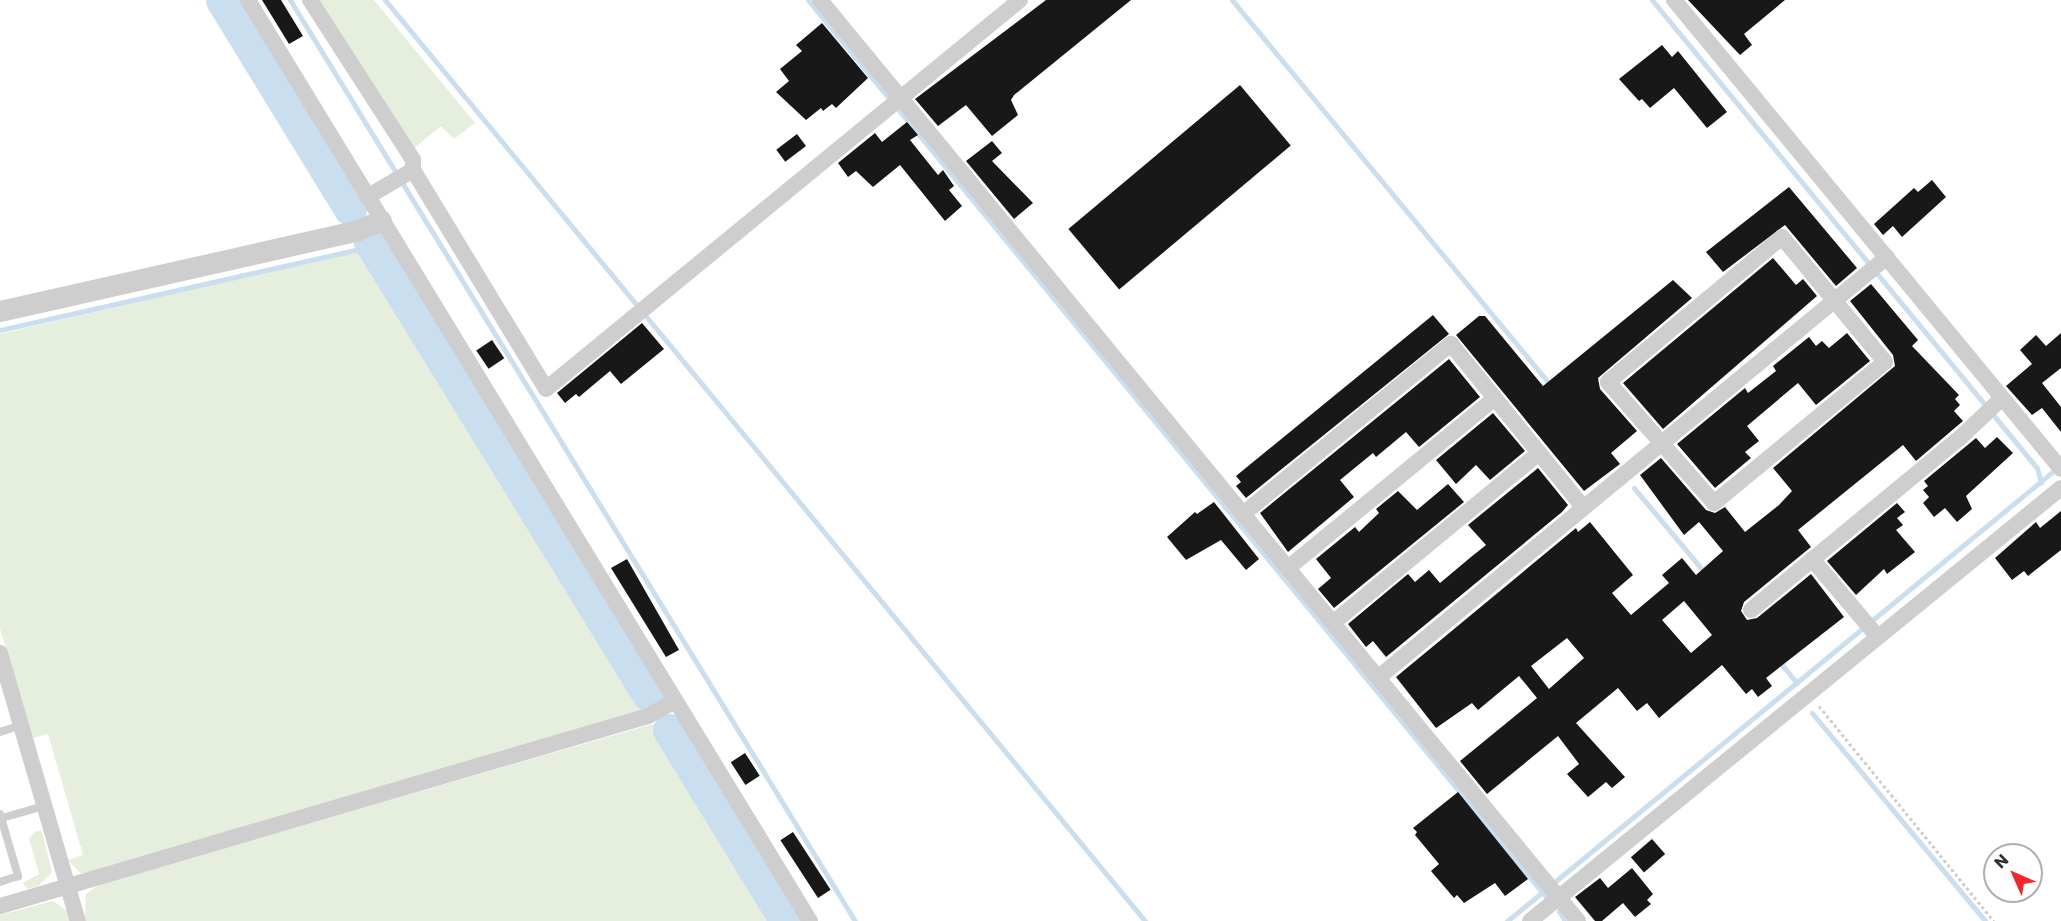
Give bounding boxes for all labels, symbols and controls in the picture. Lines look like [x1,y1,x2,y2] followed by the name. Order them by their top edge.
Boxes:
[1983,843,2043,903] north arrow
[1989,849,2014,874] text: N

